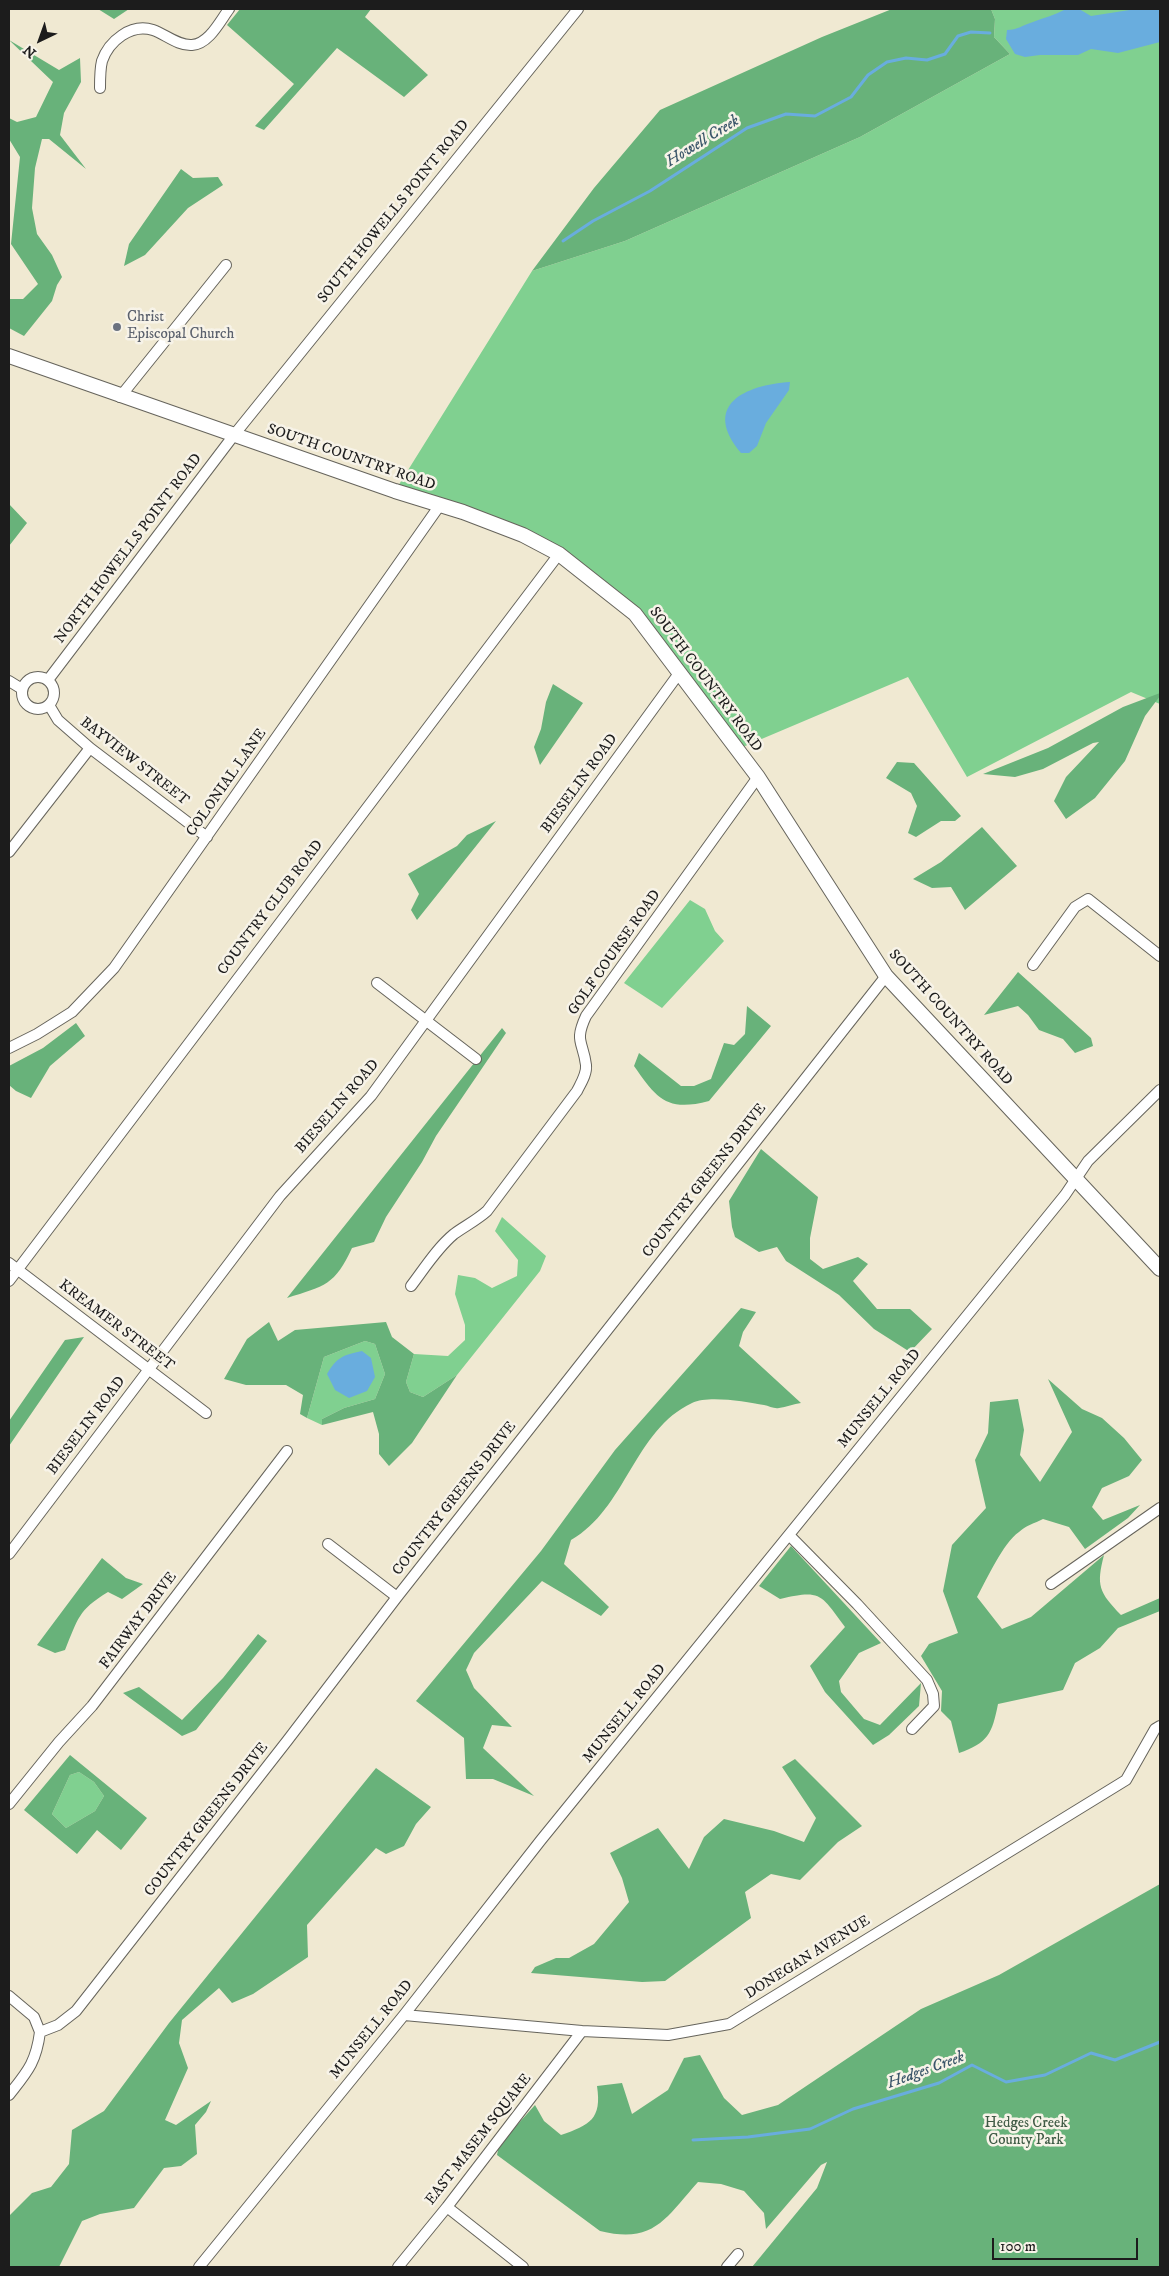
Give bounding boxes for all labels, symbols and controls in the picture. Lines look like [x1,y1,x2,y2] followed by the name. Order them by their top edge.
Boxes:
[15,15,65,65] north arrow
[20,41,40,62] text: N
[663,112,743,172] water label: Howell Creek
[314,117,474,307] street label: SOUTH HOWELLS POINT ROAD
[127,309,234,344] place label: Christ Episcopal Church
[111,321,123,333] marker: Christ Episcopal Church
[265,421,437,495] street label: SOUTH COUNTRY ROAD
[52,451,206,647] street label: NORTH HOWELLS POINT ROAD
[645,604,765,756] street label: SOUTH COUNTRY ROAD
[76,714,192,810] street label: BAYVIEW STREET
[183,726,271,840] street label: COLONIAL LANE
[538,731,622,837] street label: BIESELIN ROAD
[214,837,328,979] street label: COUNTRY CLUB ROAD
[565,887,665,1019] street label: GOLF COURSE ROAD
[884,946,1016,1090] street label: SOUTH COUNTRY ROAD
[292,1056,384,1158] street label: BIESELIN ROAD
[639,1100,771,1262] street label: COUNTRY GREENS DRIVE
[55,1277,177,1375] street label: KREAMER STREET
[835,1346,925,1452] street label: MUNSELL ROAD
[44,1373,130,1479] street label: BIESELIN ROAD
[389,1418,521,1580] street label: COUNTRY GREENS DRIVE
[97,1569,181,1673] street label: FAIRWAY DRIVE
[580,1661,670,1767] street label: MUNSELL ROAD
[141,1739,273,1901] street label: COUNTRY GREENS DRIVE
[742,1912,874,2004] street label: DONEGAN AVENUE
[327,1977,417,2083] street label: MUNSELL ROAD
[885,2048,967,2094] water label: Hedges Creek
[422,2071,536,2209] street label: EAST MASEM SQUARE
[984,2115,1068,2150] park label: Hedges Creek County Park
[994,2228,1140,2260] scale bar
[1000,2237,1036,2256] text: 100 m

